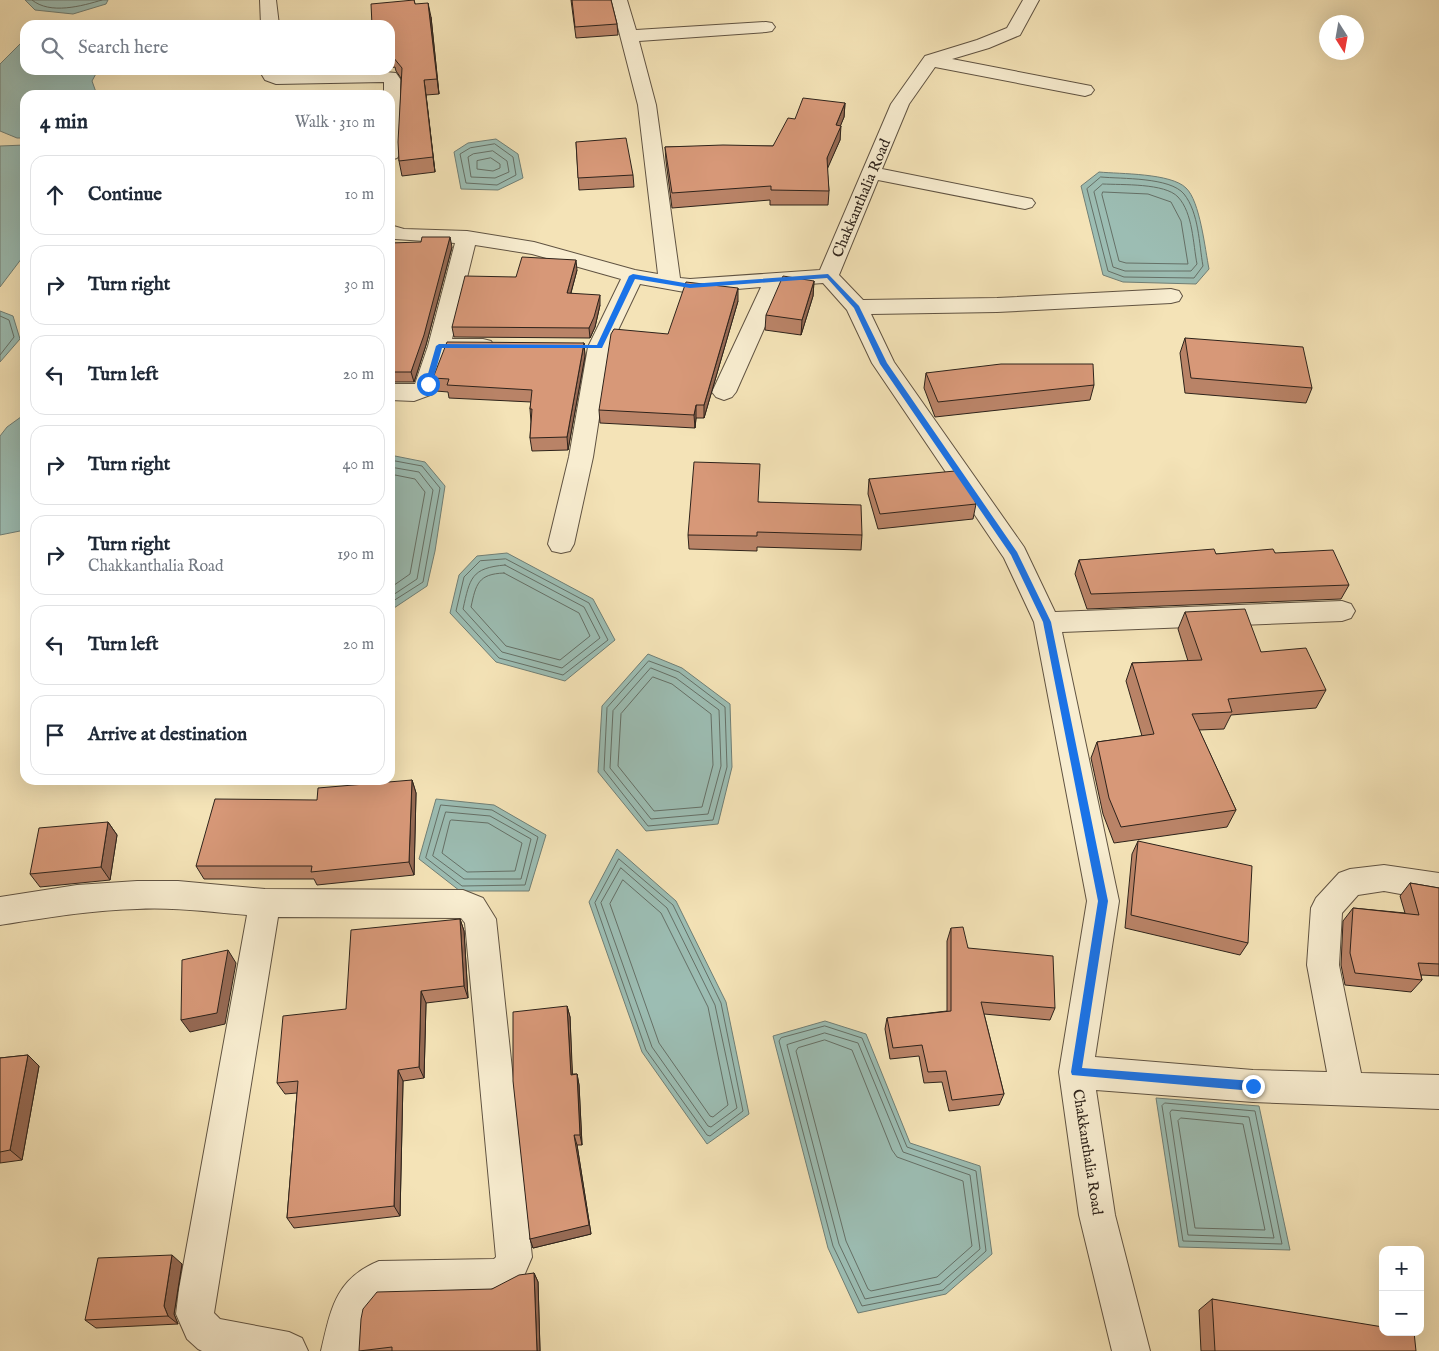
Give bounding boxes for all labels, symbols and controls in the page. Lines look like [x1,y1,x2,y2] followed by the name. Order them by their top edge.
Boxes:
[1319,15,1364,60] north arrow
[20,20,395,75] search box
[38,34,66,62] icon: search
[78,36,169,60] text: Search here
[40,109,88,136] text: 4 min
[295,113,375,133] text: Walk · 310 m
[828,135,895,260] street label: Chakkanthalia Road
[41,181,69,209] icon: ahead
[88,183,162,207] text: Continue
[344,185,374,205] text: 10 m
[41,271,69,299] icon: right
[88,273,170,297] text: Turn right
[344,275,374,295] text: 30 m
[41,361,69,389] icon: left
[88,363,159,387] text: Turn left
[343,365,374,385] text: 20 m
[417,373,440,396] route start
[41,451,69,479] icon: right
[88,453,170,477] text: Turn right
[342,455,374,475] text: 40 m
[88,533,170,557] text: Turn right
[41,541,69,569] icon: right
[337,545,374,565] text: 190 m
[88,557,224,577] text: Chakkanthalia Road
[41,631,69,659] icon: left
[88,633,159,657] text: Turn left
[343,635,374,655] text: 20 m
[41,721,69,749] icon: arrive
[88,723,247,747] text: Arrive at destination
[1242,1075,1265,1098] route end
[1068,1088,1107,1217] street label: Chakkanthalia Road
[1379,1246,1424,1336] map controls
[1379,1246,1424,1291] button: +
[1379,1291,1424,1336] button: −

